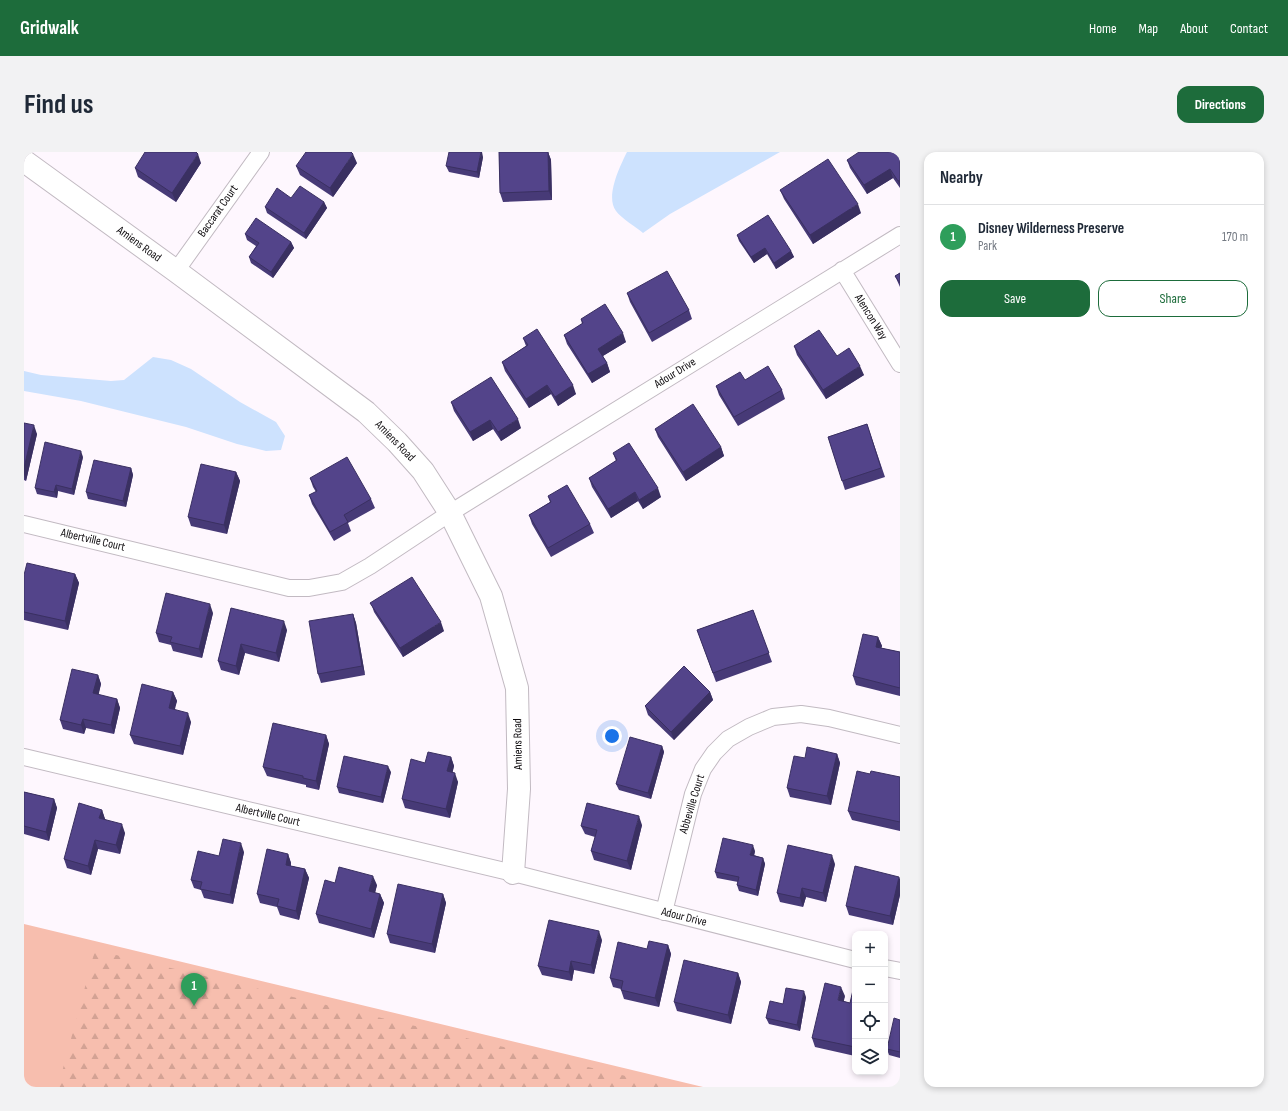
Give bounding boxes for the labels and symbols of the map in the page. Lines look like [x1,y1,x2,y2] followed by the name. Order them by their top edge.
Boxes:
[195,182,242,240] street label: Baccarat Court
[113,222,164,265] street label: Amiens Road
[851,291,891,343] street label: Alencon Way
[651,354,699,392] street label: Adour Drive
[371,417,418,465] street label: Amiens Road
[58,525,127,555] street label: Albertville Court
[510,718,526,771] street label: Amiens Road
[602,726,622,746] your location
[676,772,708,836] street label: Abbeville Court
[233,800,302,830] street label: Albertville Court
[659,904,708,930] street label: Adour Drive
[181,973,207,1006] pin: 1

